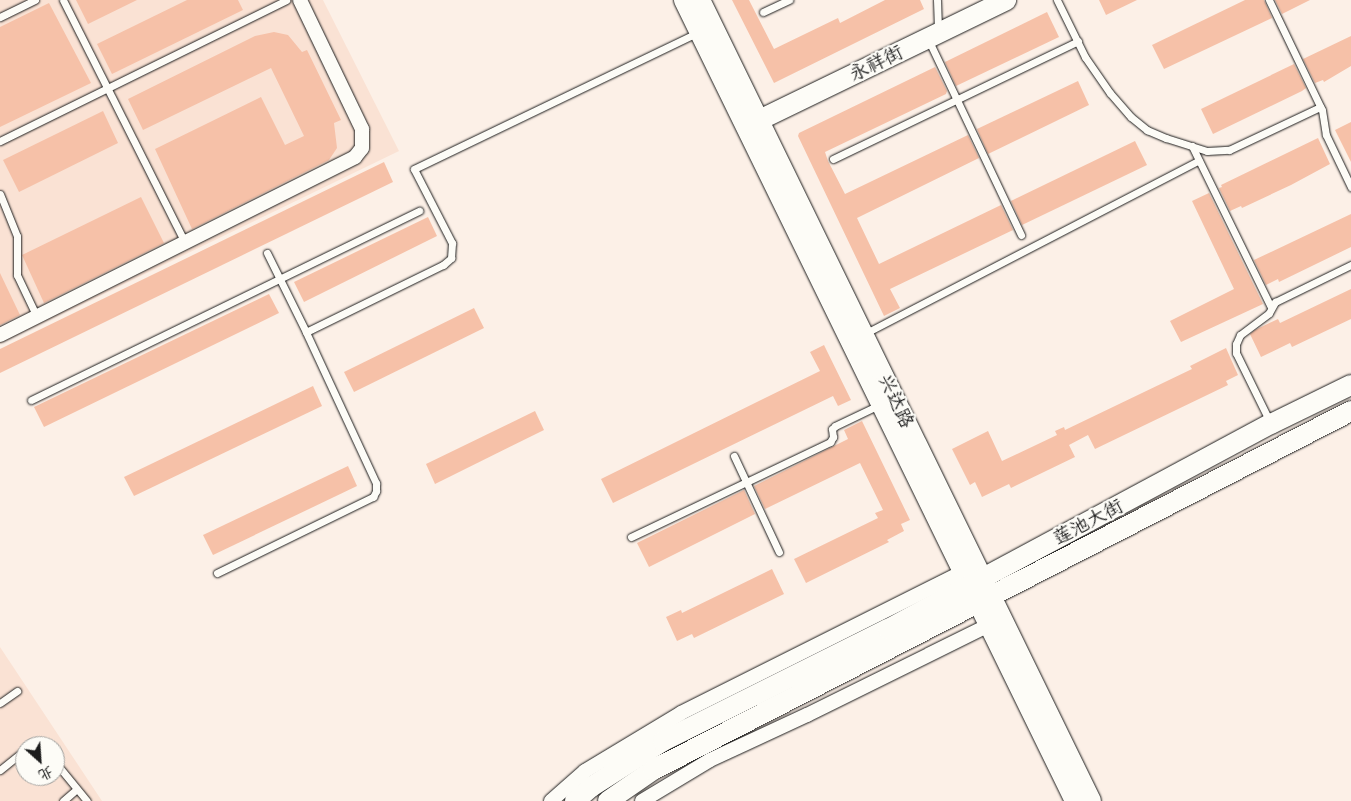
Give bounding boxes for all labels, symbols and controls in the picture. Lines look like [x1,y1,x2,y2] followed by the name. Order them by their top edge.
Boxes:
[845,40,907,86] street label: 永祥街
[873,370,919,432] street label: 兴达路
[1049,494,1127,550] street label: 莲池大街
[15,736,65,786] north arrow
[36,762,56,785] text: 北

